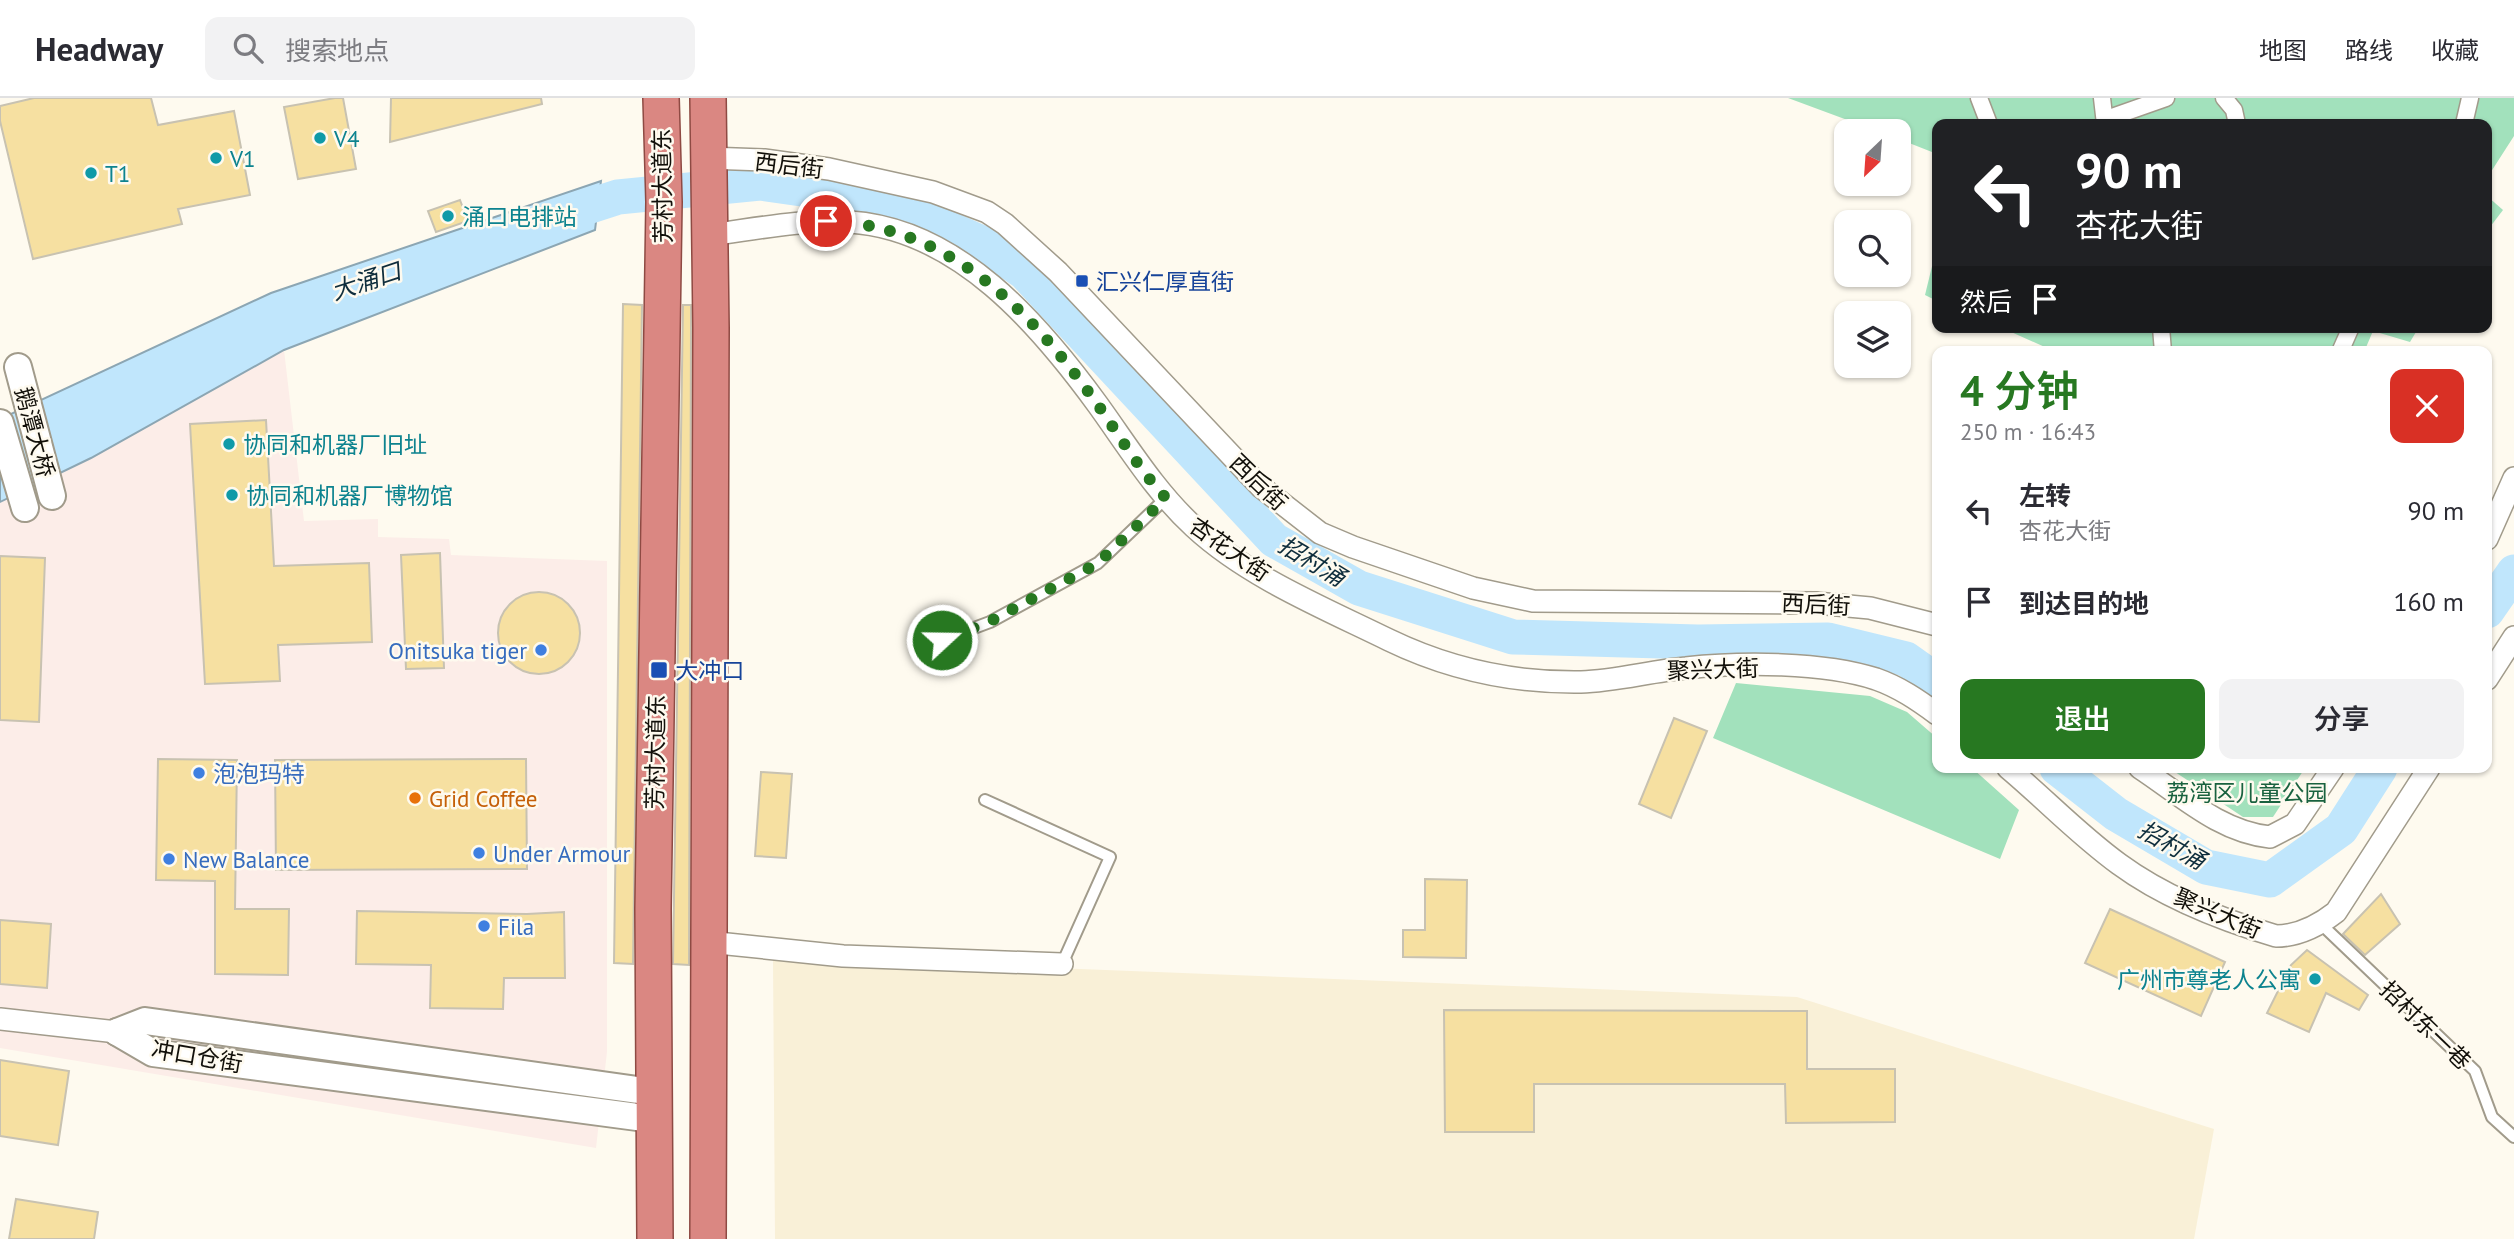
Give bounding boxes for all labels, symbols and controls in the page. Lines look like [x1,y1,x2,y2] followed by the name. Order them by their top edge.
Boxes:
[205,17,695,80] search box
[35,27,163,70] text: Headway
[229,29,267,67] icon: search
[285,34,389,67] text: 搜索地点
[2259,35,2307,66] text: 地图
[2345,35,2393,66] text: 路线
[2431,35,2479,66] text: 收藏
[1834,119,1911,196] north arrow
[1834,119,1911,378] map controls
[333,124,360,153] place label: V4
[646,128,678,244] street label: 芳村大道东
[312,130,328,146] marker: V4
[2075,138,2182,202] text: 90 m
[229,144,256,173] place label: V1
[753,146,825,184] street label: 西后街
[1960,147,2051,238] icon: left
[208,150,224,166] marker: V1
[105,159,130,188] place label: T1
[83,165,99,181] marker: T1
[796,191,856,251] pin
[462,202,577,231] place label: 涌口电排站
[807,202,845,240] icon: arrive
[2075,204,2203,246] text: 杏花大街
[440,208,456,224] marker: 涌口电排站
[1834,210,1911,287] button: search
[327,255,407,307] water label: 大涌口
[1096,267,1234,296] place label: 汇兴仁厚直街
[1074,273,1090,289] marker: 汇兴仁厚直街
[2026,280,2064,318] icon: arrive
[1960,285,2012,318] text: 然后
[1834,301,1911,378] button: layers
[1960,363,2078,418] text: 4 分钟
[2390,369,2464,443] button: close
[9,384,61,480] street label: 鹅潭大桥
[1960,417,2096,446] text: 250 m · 16:43
[243,430,427,459] place label: 协同和机器厂旧址
[221,436,237,452] marker: 协同和机器厂旧址
[1224,448,1294,516] street label: 西后街
[2019,479,2071,512] text: 左转
[246,481,453,510] place label: 协同和机器厂博物馆
[224,487,240,503] marker: 协同和机器厂博物馆
[1960,492,1998,530] icon: left
[2408,494,2464,527] text: 90 m
[1184,511,1276,587] street label: 杏花大街
[2019,516,2111,545] text: 杏花大街
[1273,529,1353,594] water label: 招村涌
[1960,583,1998,621] icon: arrive
[2393,585,2464,618] text: 160 m
[2019,587,2149,620] text: 到达目的地
[1781,588,1851,620] street label: 西后街
[905,603,979,677] position arrow
[388,636,527,665] place label: Onitsuka tiger
[533,642,549,658] marker: Onitsuka tiger
[1667,653,1759,685] street label: 聚兴大街
[675,656,744,685] place label: 大冲口
[649,660,669,680] marker: 大冲口
[1960,679,2205,759] button: 退出
[2219,679,2464,759] button: 分享
[639,694,671,810] street label: 芳村大道东
[213,759,305,788] place label: 泡泡玛特
[191,765,207,781] marker: 泡泡玛特
[2167,778,2328,807] park label: 荔湾区儿童公园
[429,784,538,813] place label: Grid Coffee
[407,790,423,806] marker: Grid Coffee
[2133,814,2214,877] water label: 招村涌
[493,839,631,868] place label: Under Armour
[183,845,309,874] place label: New Balance
[471,845,487,861] marker: Under Armour
[161,851,177,867] marker: New Balance
[2170,882,2266,944] street label: 聚兴大街
[498,912,534,941] place label: Fila
[476,918,492,934] marker: Fila
[2117,965,2301,994] place label: 广州市尊老人公寓
[2307,971,2323,987] marker: 广州市尊老人公寓
[2375,975,2477,1075] street label: 招村东一巷
[149,1034,245,1078] street label: 冲口仓街

